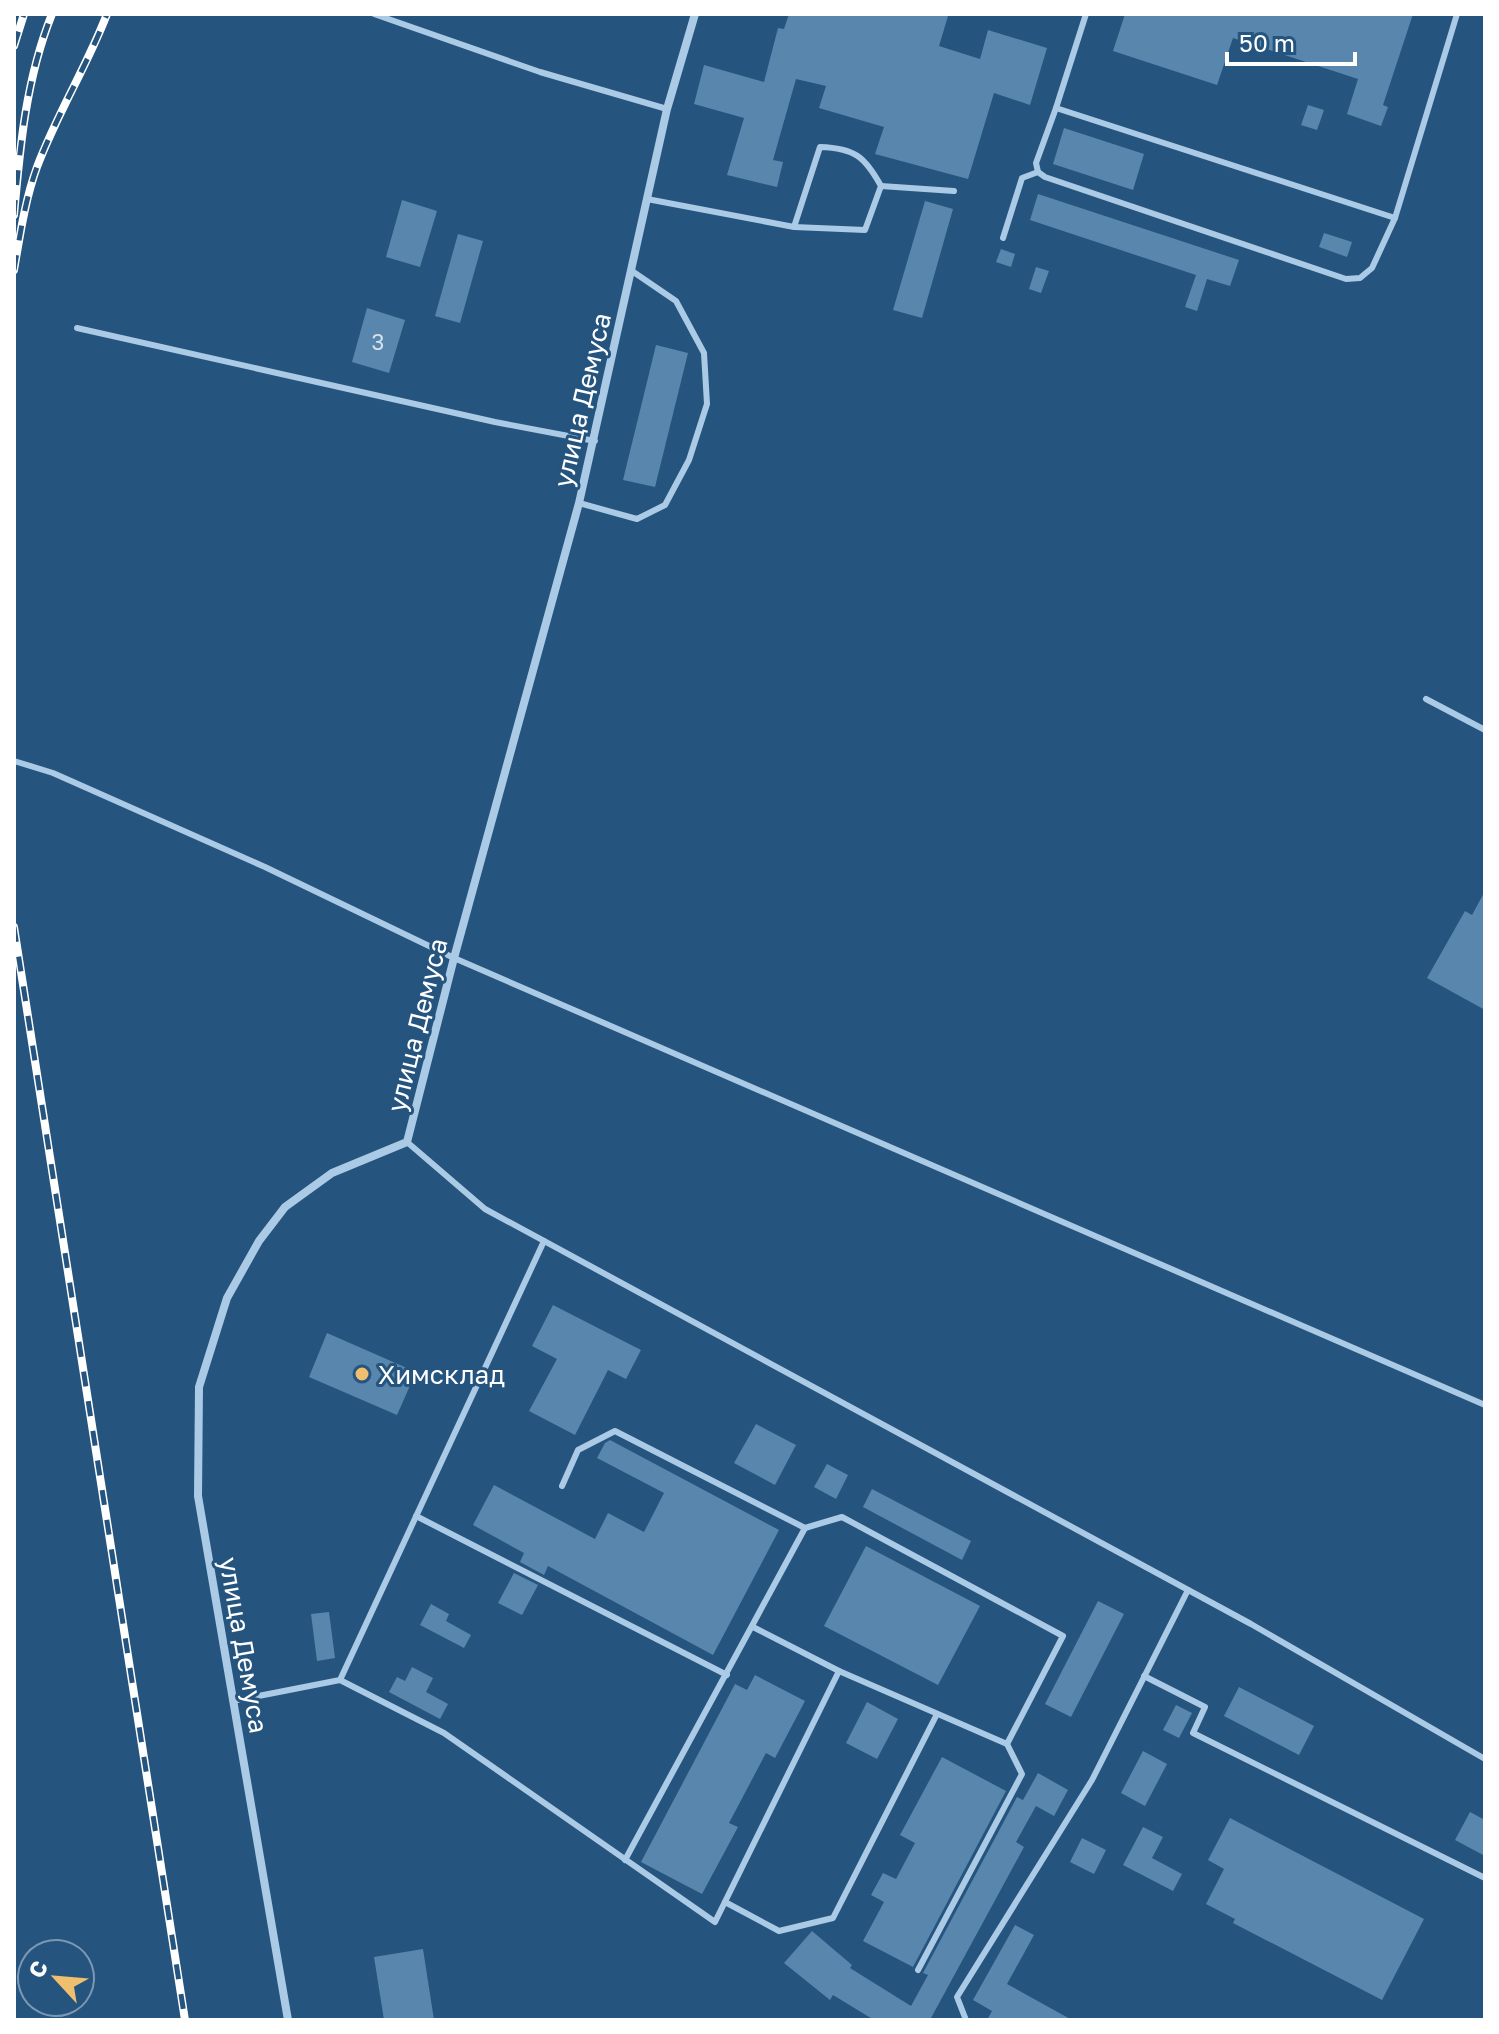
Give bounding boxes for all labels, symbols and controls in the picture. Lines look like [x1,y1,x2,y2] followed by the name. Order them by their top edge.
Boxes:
[1227,16,1355,66] scale bar
[1239,28,1295,57] text: 50 m
[547,310,617,490] street label: улица Демуса
[372,328,384,355] house number: 3
[380,935,454,1115] street label: улица Демуса
[378,1359,505,1390] place label: Химсклад
[353,1365,371,1383] marker: Химсклад
[213,1555,275,1735] street label: улица Демуса
[16,1938,96,2018] north arrow
[22,1956,53,1982] text: С

